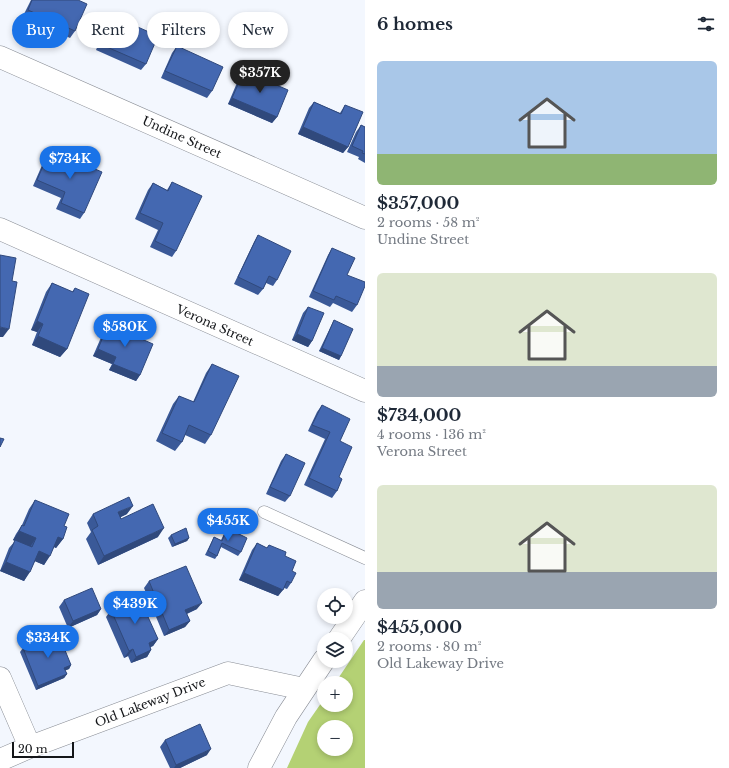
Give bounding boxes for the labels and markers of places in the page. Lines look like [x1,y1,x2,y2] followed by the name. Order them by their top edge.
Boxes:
[232,60,288,94] pin: $357K
[42,146,98,180] pin: $734K
[97,314,153,348] pin: $580K
[200,508,256,542] pin: $455K
[107,591,163,625] pin: $439K
[20,625,76,659] pin: $334K

